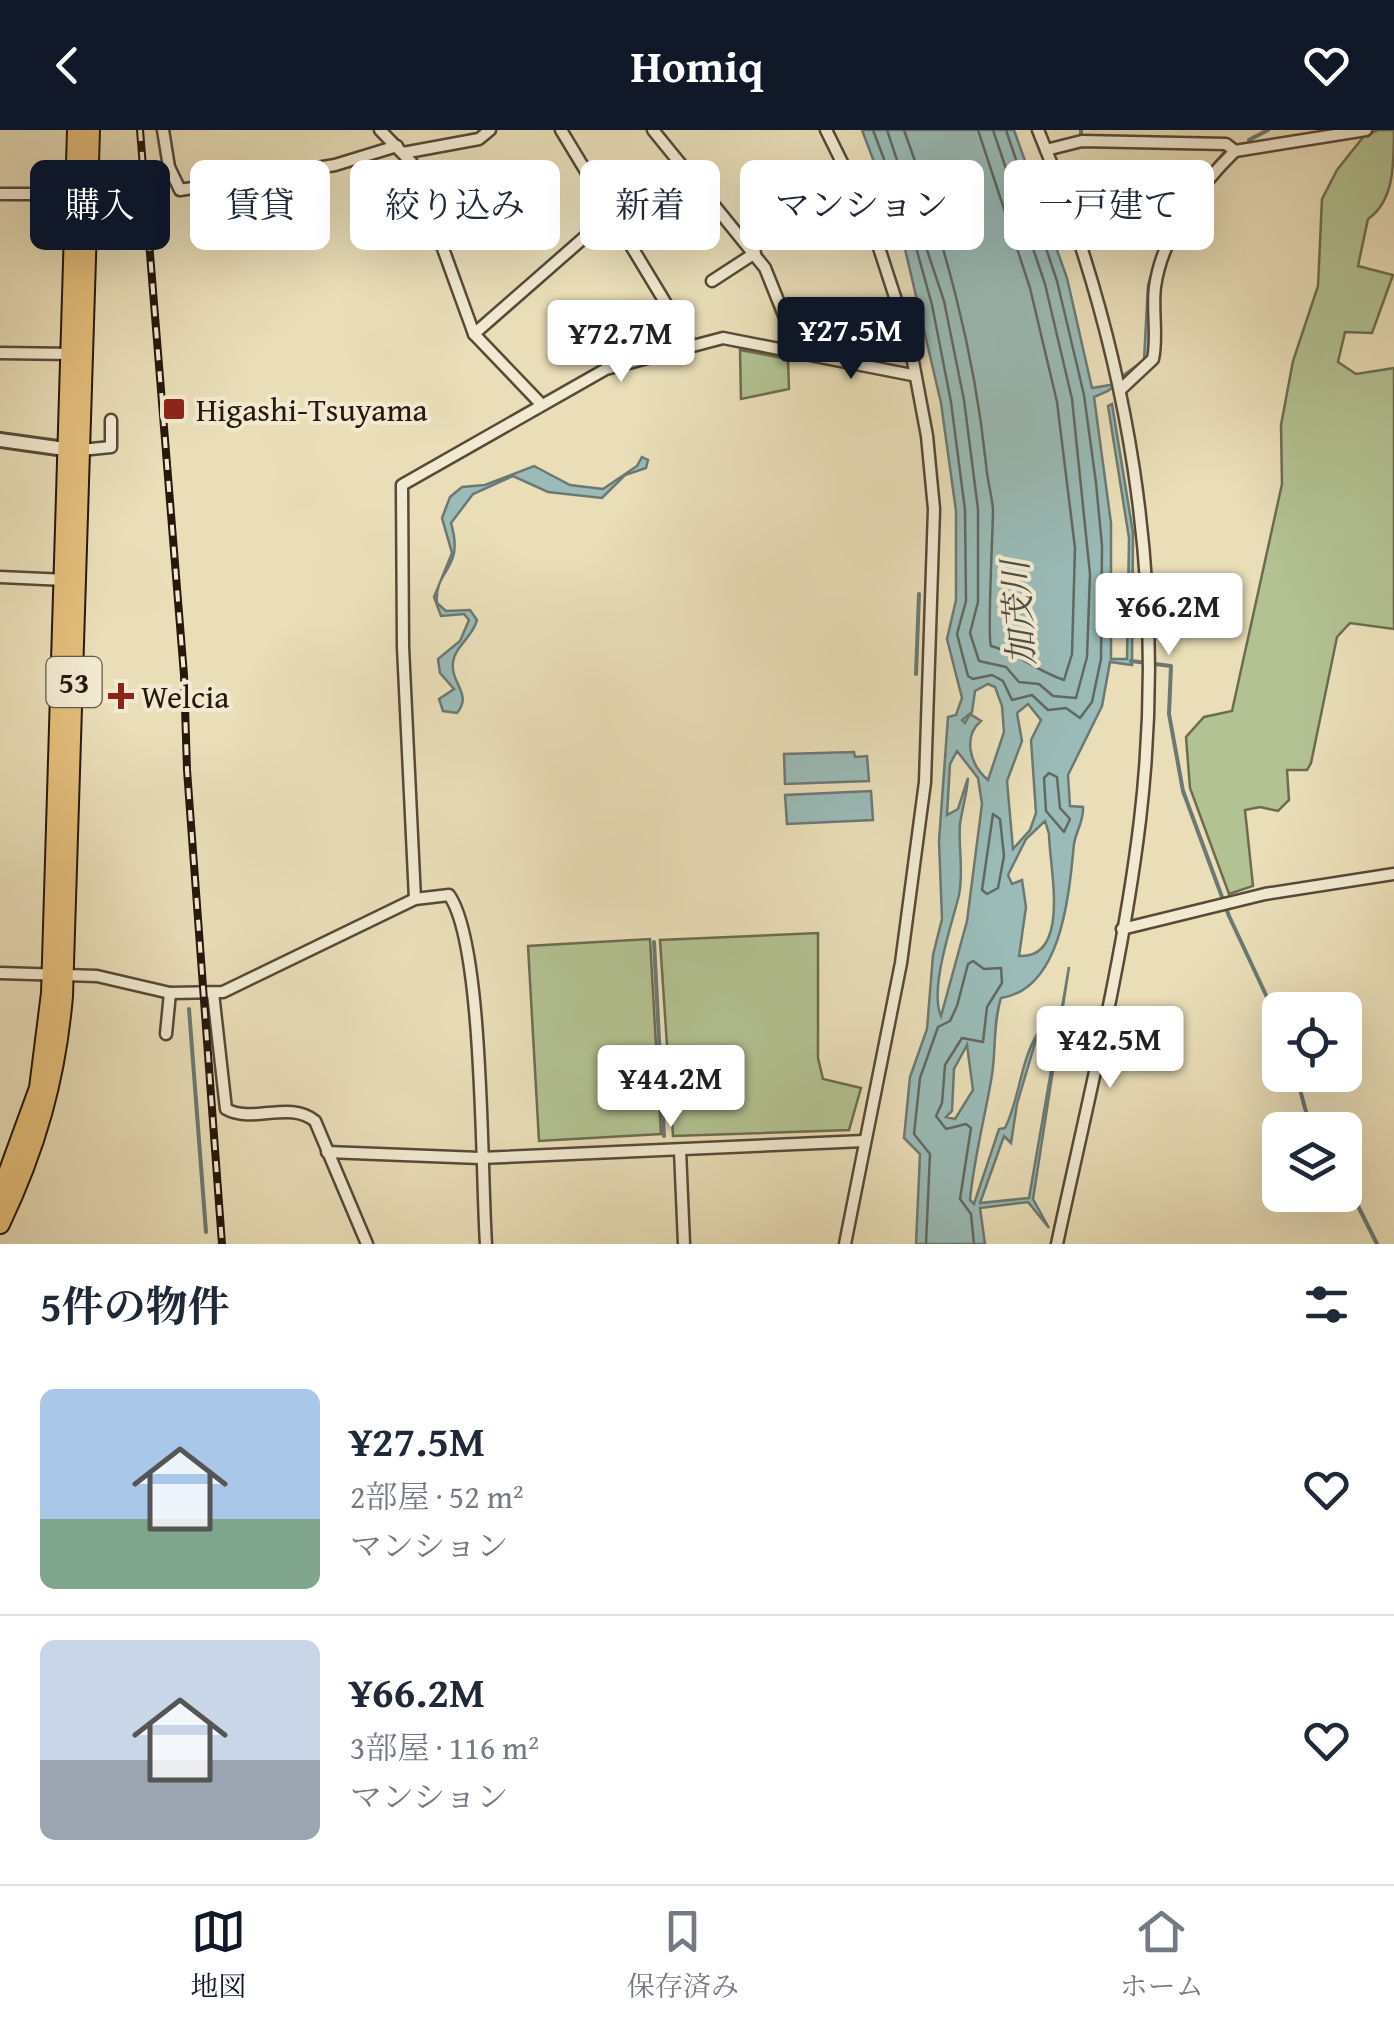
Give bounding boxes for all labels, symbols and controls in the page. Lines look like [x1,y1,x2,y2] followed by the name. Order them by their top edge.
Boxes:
[631,33,763,98] text: Homiq
[40,38,95,93] icon: back
[1299,38,1354,93] icon: heart
[30,160,170,250] chip: 購入
[190,160,330,250] chip: 賃貸
[350,160,560,250] chip: 絞り込み
[580,160,720,250] chip: 新着
[740,160,984,250] chip: マンション
[1004,160,1214,250] chip: 一戸建て
[770,297,932,382] pin: ¥27.5M
[540,300,702,385] pin: ¥72.7M
[800,306,902,353] text: ¥27.5M
[570,309,672,356] text: ¥72.7M
[196,386,428,433] place label: Higashi-Tsuyama
[161,396,187,422] marker: Higashi-Tsuyama
[989,555,1047,667] water label: 加茂川
[1088,573,1250,658] pin: ¥66.2M
[1118,582,1220,629] text: ¥66.2M
[46,657,102,707] road number: 53
[141,673,229,720] place label: Welcia
[110,685,132,707] marker: Welcia
[1262,992,1362,1212] map controls
[1262,992,1362,1092] button: locate
[1029,1006,1191,1091] pin: ¥42.5M
[1059,1015,1161,1062] text: ¥42.5M
[590,1045,752,1130] pin: ¥44.2M
[620,1054,722,1101] text: ¥44.2M
[1262,1112,1362,1212] button: layers
[40,1275,230,1336] text: 5件の物件
[1299,1277,1354,1332] icon: filters
[350,1410,485,1471] text: ¥27.5M
[120,1429,240,1549] icon: home
[1299,1462,1354,1517] icon: heart
[350,1473,524,1520] text: 2部屋 · 52 m²
[350,1522,509,1569] text: マンション
[350,1661,485,1722] text: ¥66.2M
[120,1680,240,1800] icon: home
[1299,1713,1354,1768] icon: heart
[350,1724,539,1771] text: 3部屋 · 116 m²
[350,1773,509,1820] text: マンション
[190,1904,246,2006] tab: 地図
[627,1904,739,2006] tab: 保存済み
[1120,1904,1204,2006] tab: ホーム

